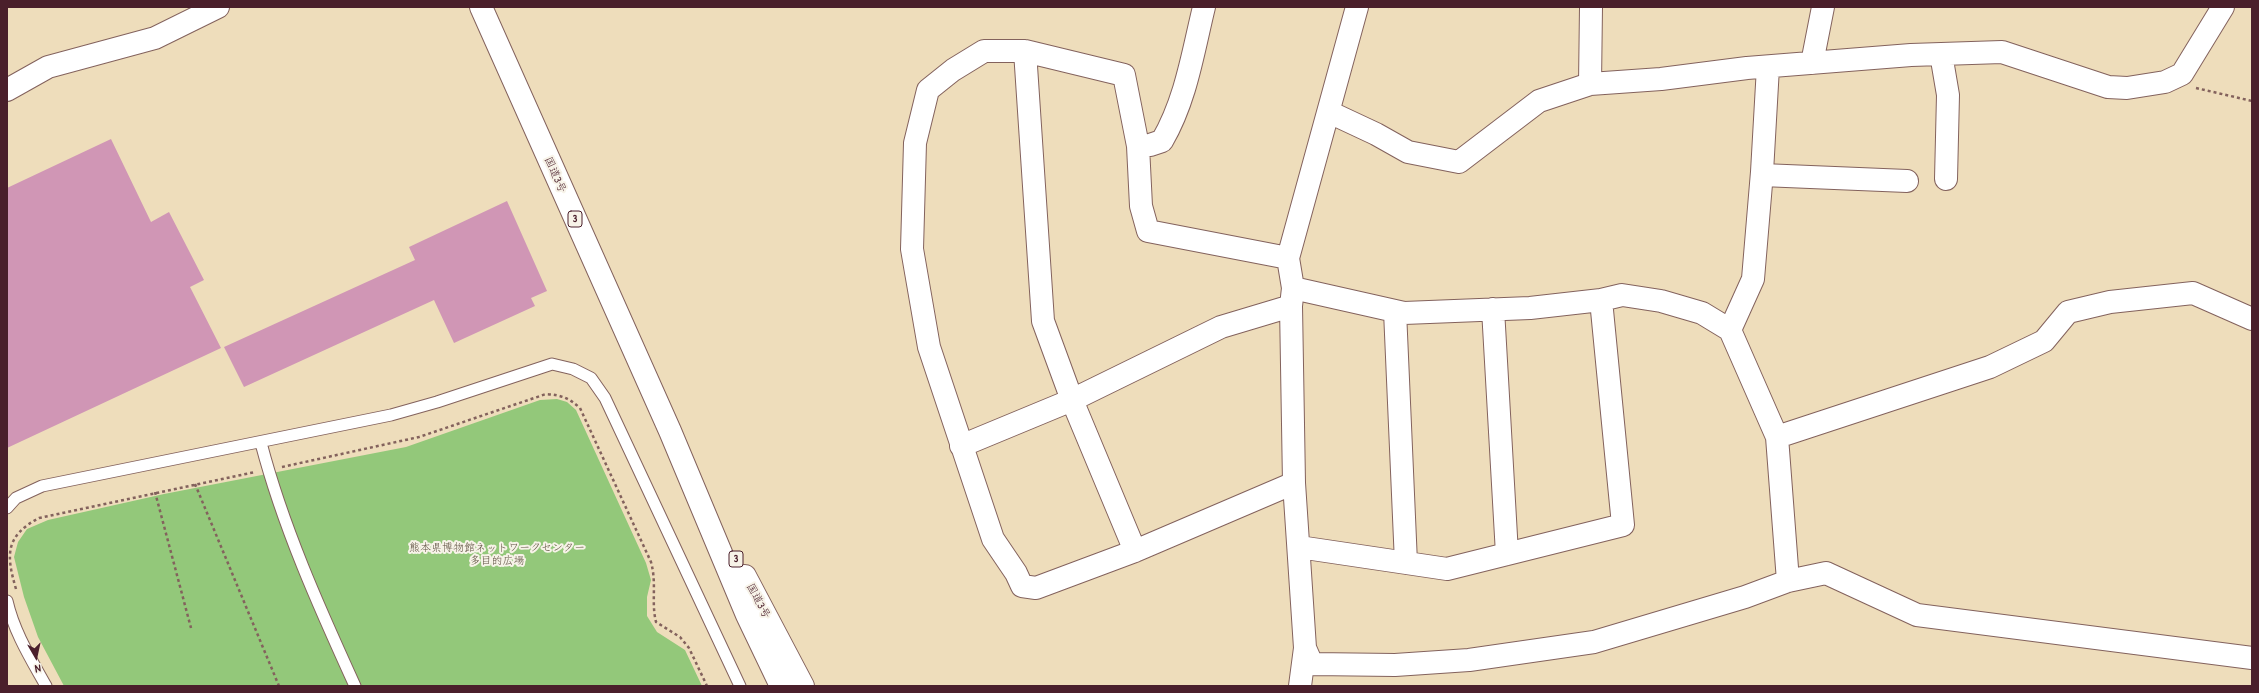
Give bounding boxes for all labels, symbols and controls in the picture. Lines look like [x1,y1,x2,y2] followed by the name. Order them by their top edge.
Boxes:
[541,155,569,195] street label: 国道3号
[568,211,582,227] road number: 3
[409,541,585,567] park label: 熊本県博物館ネットワークセンター 多目的広場
[729,551,743,567] road number: 3
[743,581,773,621] street label: 国道3号
[16,637,56,677] north arrow
[34,661,42,676] text: N

